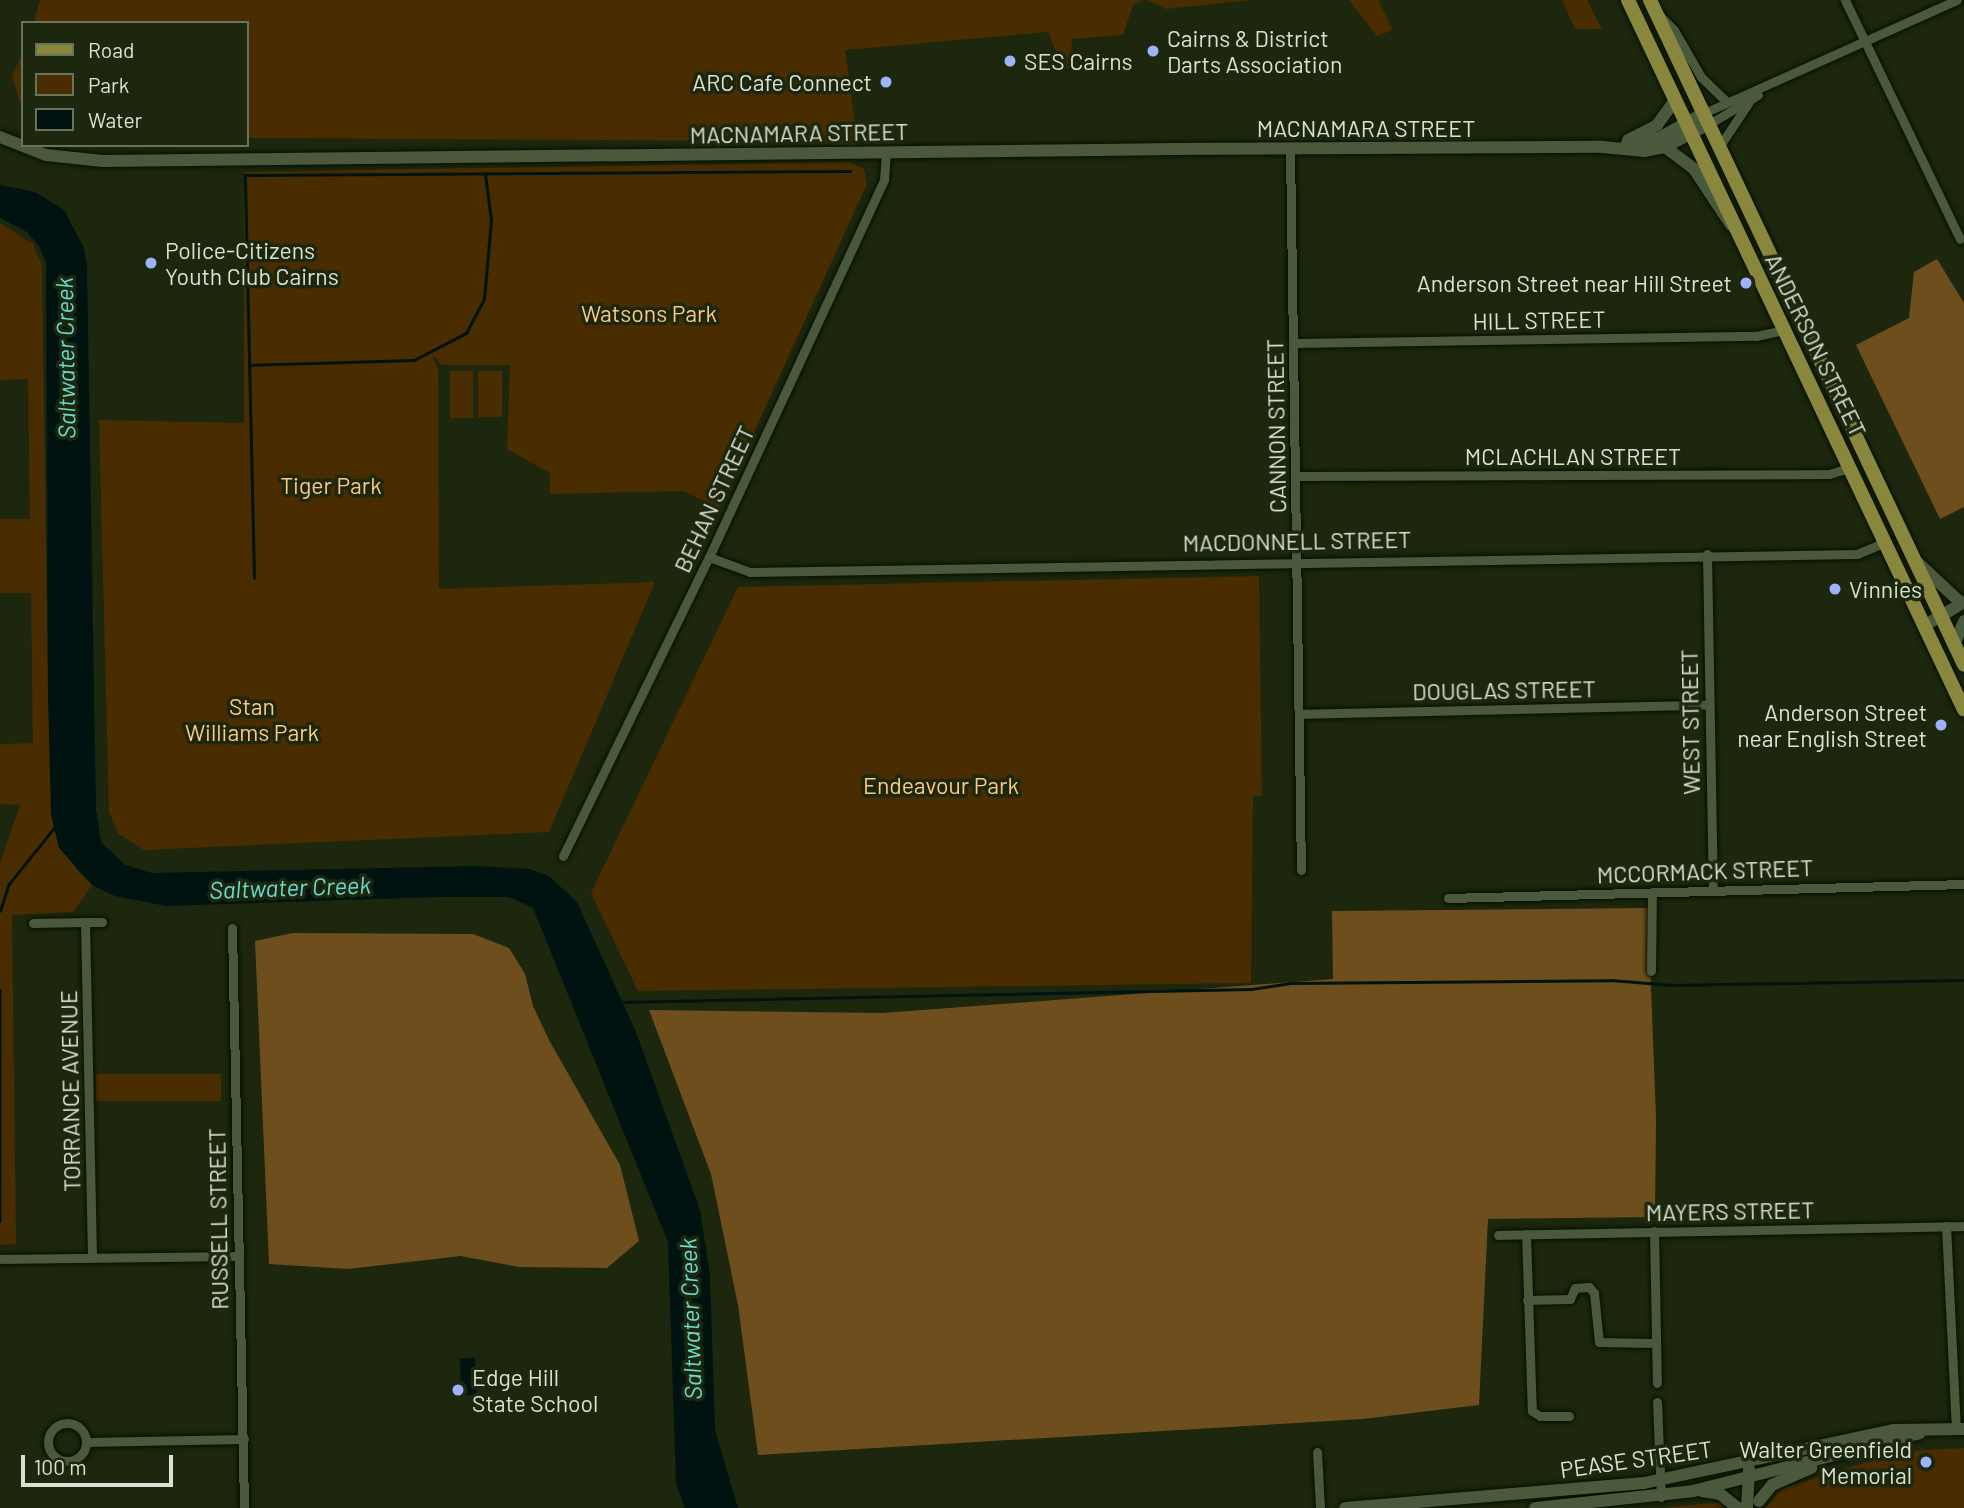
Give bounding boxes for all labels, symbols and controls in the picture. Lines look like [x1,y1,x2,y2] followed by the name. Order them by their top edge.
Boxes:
[21,21,248,147] legend
[1167,24,1342,78] place label: Cairns & District Darts Association
[88,37,134,62] text: Road
[1145,43,1161,59] marker: Cairns & District Darts Association
[1024,47,1133,75] place label: SES Cairns
[1002,53,1018,69] marker: SES Cairns
[692,68,872,96] place label: ARC Cafe Connect
[88,72,129,97] text: Park
[878,74,894,90] marker: ARC Cafe Connect
[88,107,142,132] text: Water
[1257,114,1475,142] street label: MACNAMARA STREET
[690,117,908,149] street label: MACNAMARA STREET
[165,236,339,290] place label: Police-Citizens Youth Club Cairns
[1760,249,1872,441] street label: ANDERSON STREET
[143,255,159,271] marker: Police-Citizens Youth Club Cairns
[1417,269,1732,297] place label: Anderson Street near Hill Street
[1738,275,1754,291] marker: Anderson Street near Hill Street
[49,277,81,439] water label: Saltwater Creek
[581,299,717,327] park label: Watsons Park
[1472,305,1606,335] street label: HILL STREET
[1261,339,1291,513] street label: CANNON STREET
[668,421,760,577] street label: BEHAN STREET
[1465,442,1681,470] street label: MCLACHLAN STREET
[280,471,382,499] park label: Tiger Park
[1182,525,1412,557] street label: MACDONNELL STREET
[1849,575,1922,603] place label: Vinnies
[1827,581,1843,597] marker: Vinnies
[1675,649,1705,795] street label: WEST STREET
[1412,675,1596,705] street label: DOUGLAS STREET
[185,692,319,746] park label: Stan Williams Park
[1737,698,1927,752] place label: Anderson Street near English Street
[1933,717,1949,733] marker: Anderson Street near English Street
[863,771,1019,799] park label: Endeavour Park
[1596,853,1814,889] street label: MCCORMACK STREET
[209,870,371,904] water label: Saltwater Creek
[54,990,86,1192] street label: TORRANCE AVENUE
[203,1128,233,1310] street label: RUSSELL STREET
[1646,1196,1814,1226] street label: MAYERS STREET
[673,1238,707,1400] water label: Saltwater Creek
[472,1363,598,1417] place label: Edge Hill State School
[450,1382,466,1398] marker: Edge Hill State School
[1558,1435,1714,1483] street label: PEASE STREET
[1739,1435,1912,1489] place label: Walter Greenfield Memorial
[24,1442,177,1486] scale bar
[34,1454,87,1479] text: 100 m
[1918,1454,1934,1470] marker: Walter Greenfield Memorial

